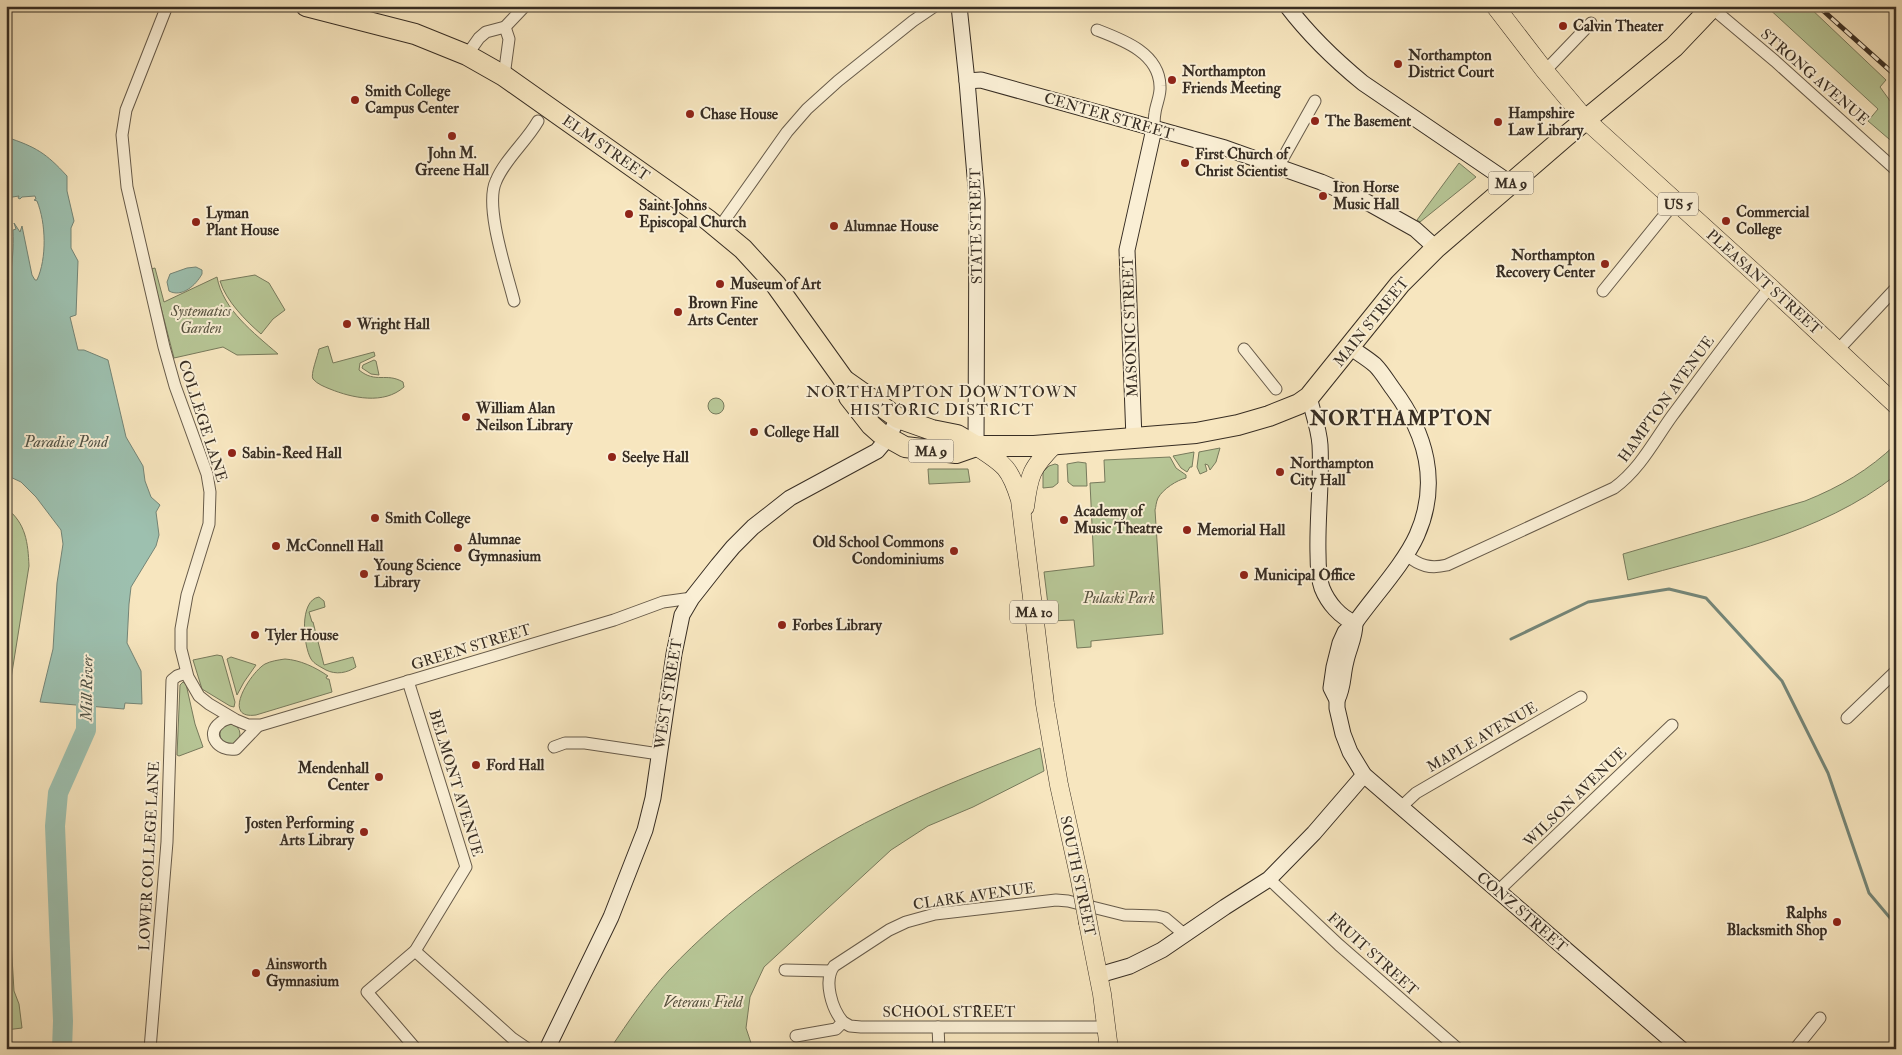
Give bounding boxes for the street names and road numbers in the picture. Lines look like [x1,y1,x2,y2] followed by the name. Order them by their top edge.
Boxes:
[1756,25,1873,130] street label: STRONG AVENUE
[1042,89,1176,144] street label: CENTER STREET
[558,111,653,186] street label: ELM STREET
[966,168,987,284] street label: STATE STREET
[1488,172,1534,194] road number: MA 9
[1658,192,1698,215] road number: US 5
[1702,226,1825,339] street label: PLEASANT STREET
[1119,256,1142,398] street label: MASONIC STREET
[1330,274,1413,371] street label: MAIN STREET
[1614,332,1719,466] street label: HAMPTON AVENUE
[174,358,231,485] street label: COLLEGE LANE
[908,440,954,462] road number: MA 9
[1010,600,1058,624] road number: MA 10
[409,620,533,675] street label: GREEN STREET
[650,637,687,752] street label: WEST STREET
[1424,698,1541,777] street label: MAPLE AVENUE
[424,708,487,859] street label: BELMONT AVENUE
[1519,743,1631,852] street label: WILSON AVENUE
[135,761,164,951] street label: LOWER COLLEGE LANE
[1055,814,1100,938] street label: SOUTH STREET
[1473,868,1571,957] street label: CONZ STREET
[912,879,1036,914] street label: CLARK AVENUE
[1323,909,1422,1000] street label: FRUIT STREET
[883,1003,1015,1022] street label: SCHOOL STREET

